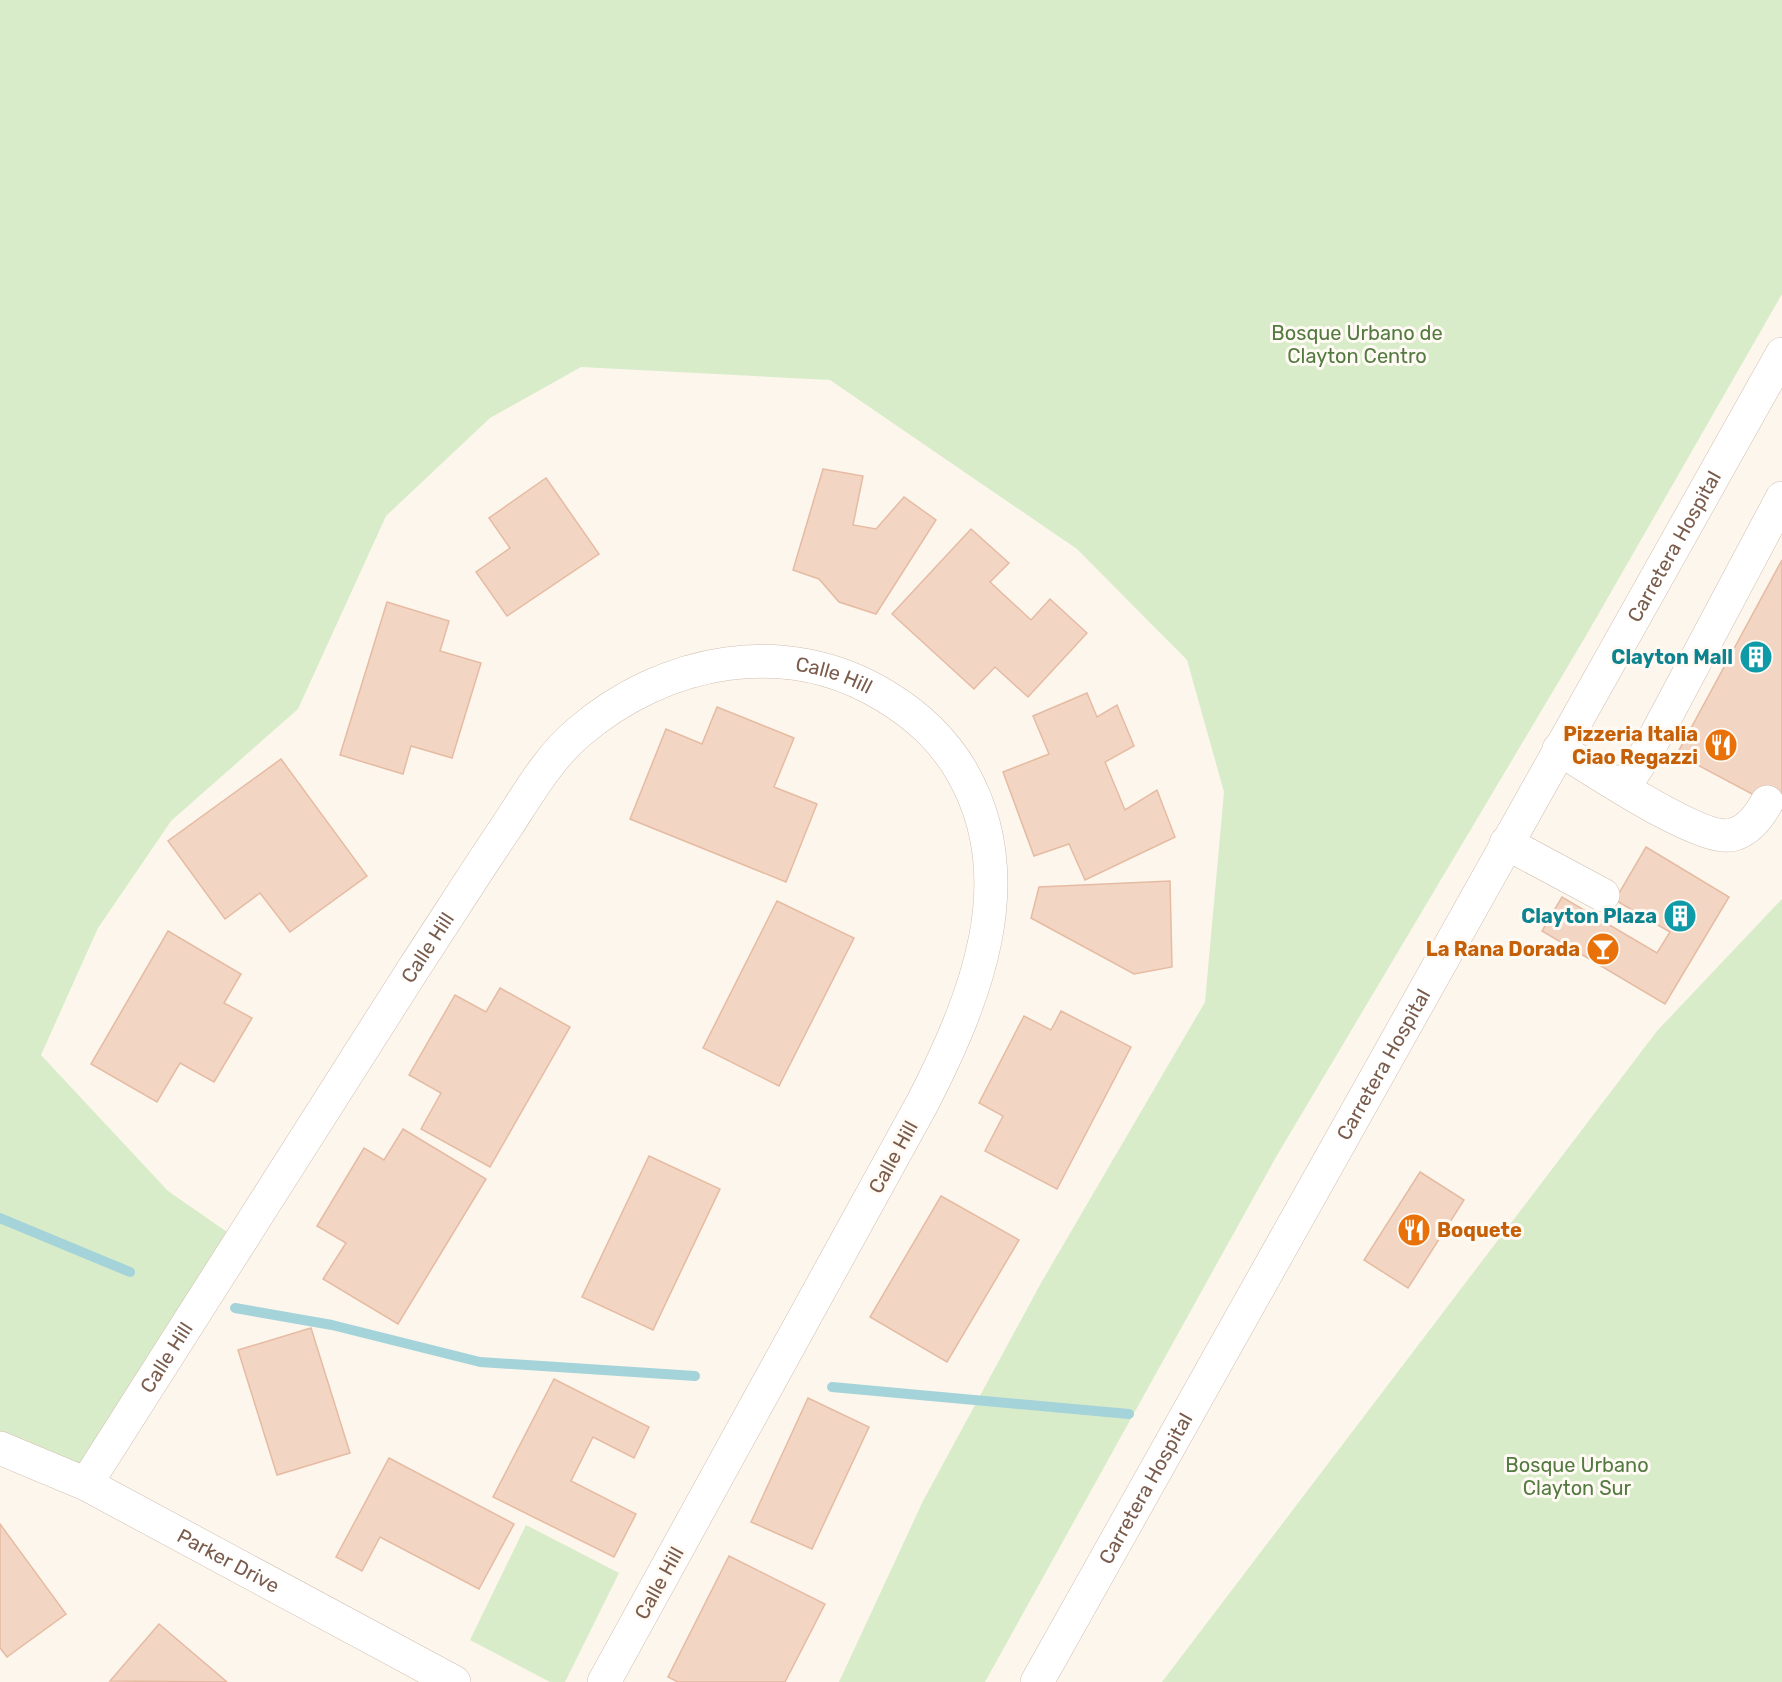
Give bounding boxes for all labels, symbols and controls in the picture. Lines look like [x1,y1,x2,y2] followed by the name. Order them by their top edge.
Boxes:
[1271,321,1443,368] park label: Bosque Urbano de Clayton Centro
[1622,467,1726,626] street label: Carretera Hospital
[1738,639,1774,675] building icon: Clayton Mall
[1611,645,1733,669] place label: Clayton Mall
[794,652,876,699] street label: Calle Hill
[1563,722,1698,769] place label: Pizzeria Italia Ciao Regazzi
[1703,727,1739,763] restaurant icon: Pizzeria Italia Ciao Regazzi
[1662,898,1698,934] building icon: Clayton Plaza
[1521,904,1657,928] place label: Clayton Plaza
[396,908,459,987] street label: Calle Hill
[1585,931,1621,967] bar icon: La Rana Dorada
[1426,937,1580,961] place label: La Rana Dorada
[1331,985,1435,1144] street label: Carretera Hospital
[863,1117,923,1197] street label: Calle Hill
[1396,1212,1432,1248] restaurant icon: Boquete
[1437,1218,1522,1242] place label: Boquete
[135,1318,198,1397] street label: Calle Hill
[1094,1409,1198,1568] street label: Carretera Hospital
[1505,1453,1649,1500] park label: Bosque Urbano Clayton Sur
[173,1523,284,1598] street label: Parker Drive
[629,1543,689,1623] street label: Calle Hill

